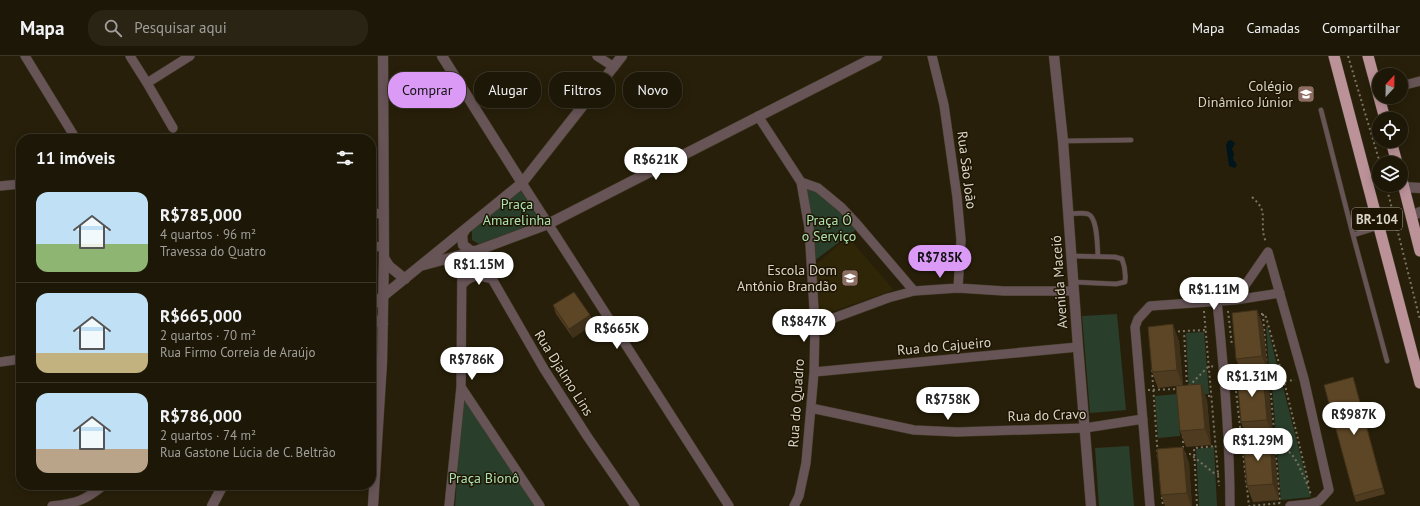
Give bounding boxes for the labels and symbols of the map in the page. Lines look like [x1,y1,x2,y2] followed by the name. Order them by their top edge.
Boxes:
[1372,68,1408,104] north arrow
[1198,77,1293,111] place label: Colégio Dinâmico Júnior
[1296,84,1316,104] school or university icon: Colégio Dinâmico Júnior
[953,130,981,210] street label: Rua São João
[623,147,689,181] pin: R$621K
[483,195,551,229] park label: Praça Amarelinha
[1352,208,1402,230] road number: BR-104
[802,211,856,245] park label: Praça Ó o Serviço
[1047,235,1071,329] street label: Avenida Maceió
[907,245,973,279] pin: R$785K
[442,252,516,286] pin: R$1.15M
[737,261,837,295] place label: Escola Dom Antônio Brandão
[840,268,860,288] school or university icon: Escola Dom Antônio Brandão
[1177,277,1251,311] pin: R$1.11M
[771,309,837,343] pin: R$847K
[584,316,650,350] pin: R$665K
[531,327,598,419] street label: Rua Djalmo Lins
[896,333,992,359] street label: Rua do Cajueiro
[439,347,505,381] pin: R$786K
[784,358,808,448] street label: Rua do Quadro
[1215,364,1289,398] pin: R$1.31M
[915,387,981,421] pin: R$758K
[1321,402,1387,436] pin: R$987K
[1007,405,1087,425] street label: Rua do Cravo
[1221,428,1295,462] pin: R$1.29M
[449,469,519,487] park label: Praça Bionô

